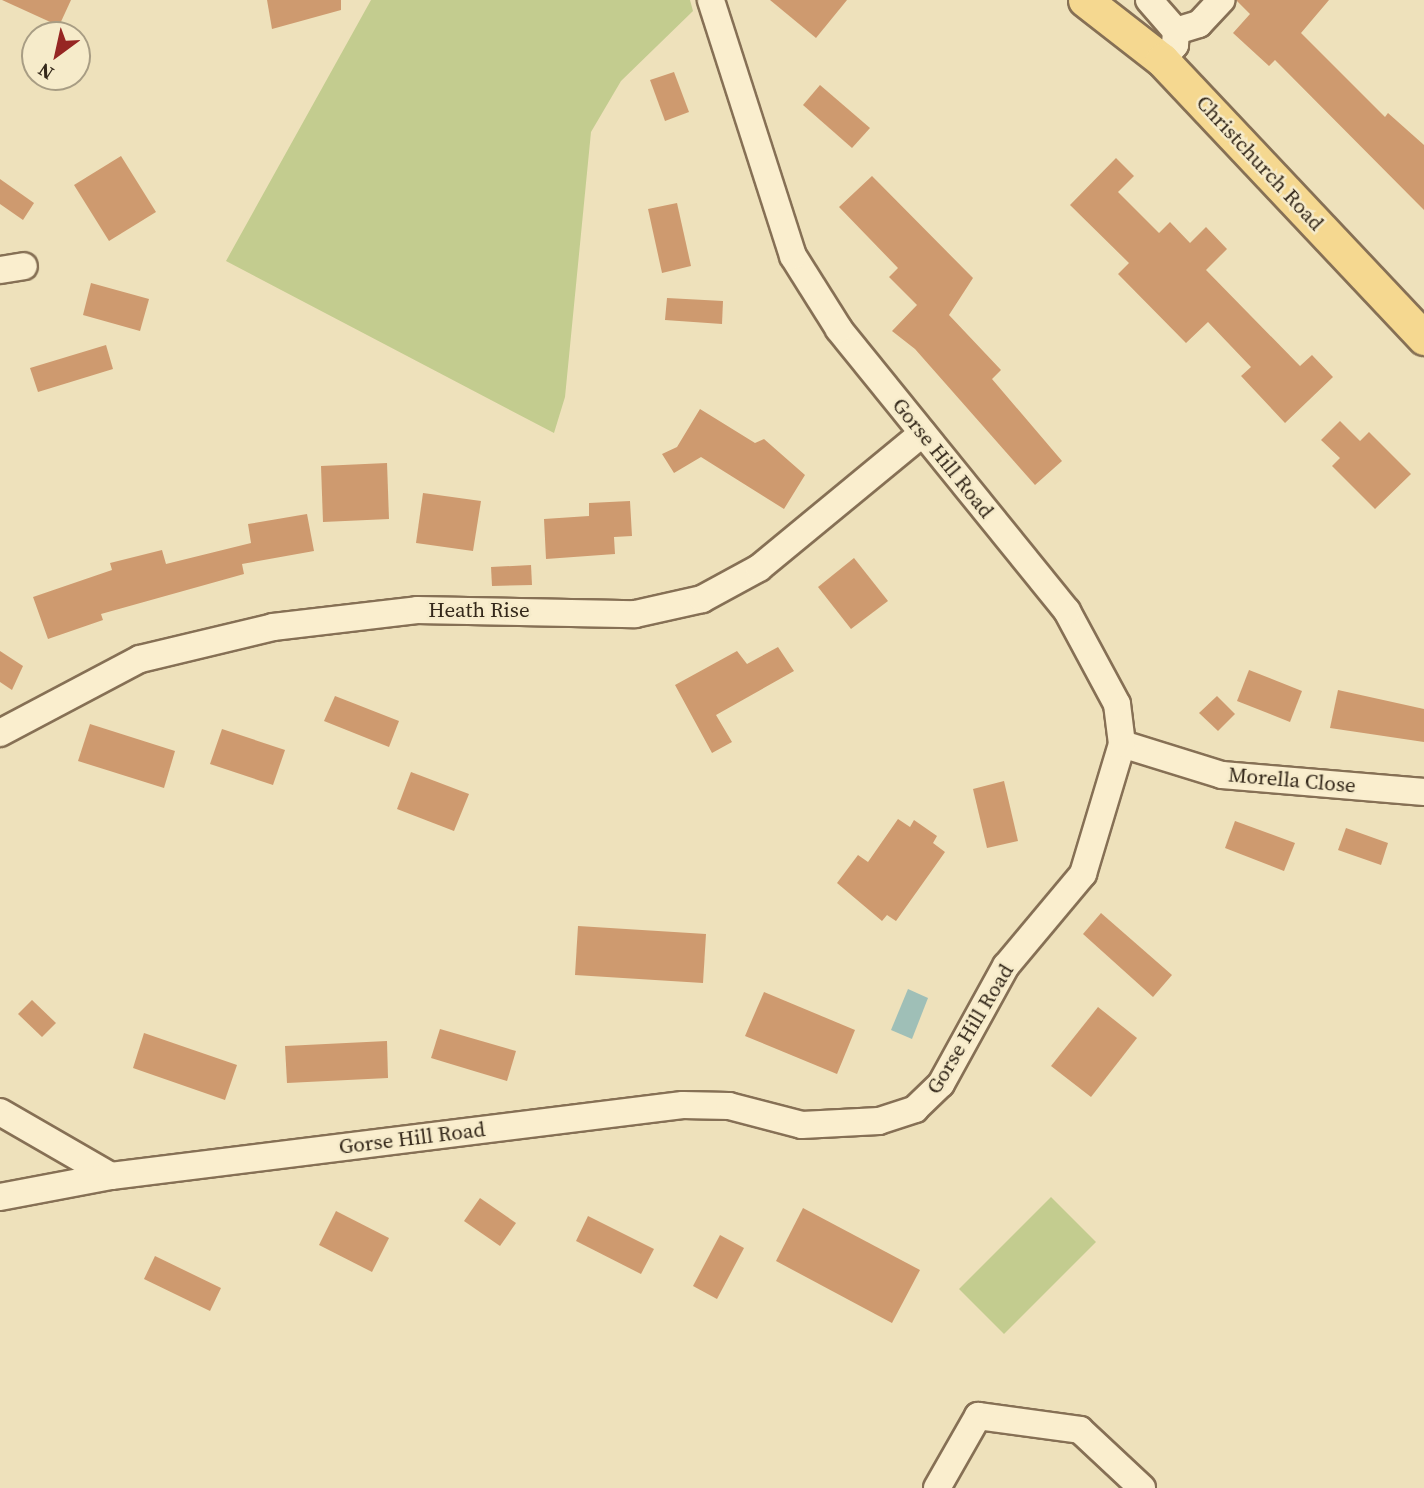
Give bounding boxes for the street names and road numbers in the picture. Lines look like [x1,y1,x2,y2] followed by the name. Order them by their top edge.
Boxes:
[1191,90,1329,236] street label: Christchurch Road
[887,393,999,523] street label: Gorse Hill Road
[428,597,530,623] street label: Heath Rise
[1227,762,1357,798] street label: Morella Close
[921,959,1019,1099] street label: Gorse Hill Road
[337,1117,487,1159] street label: Gorse Hill Road

